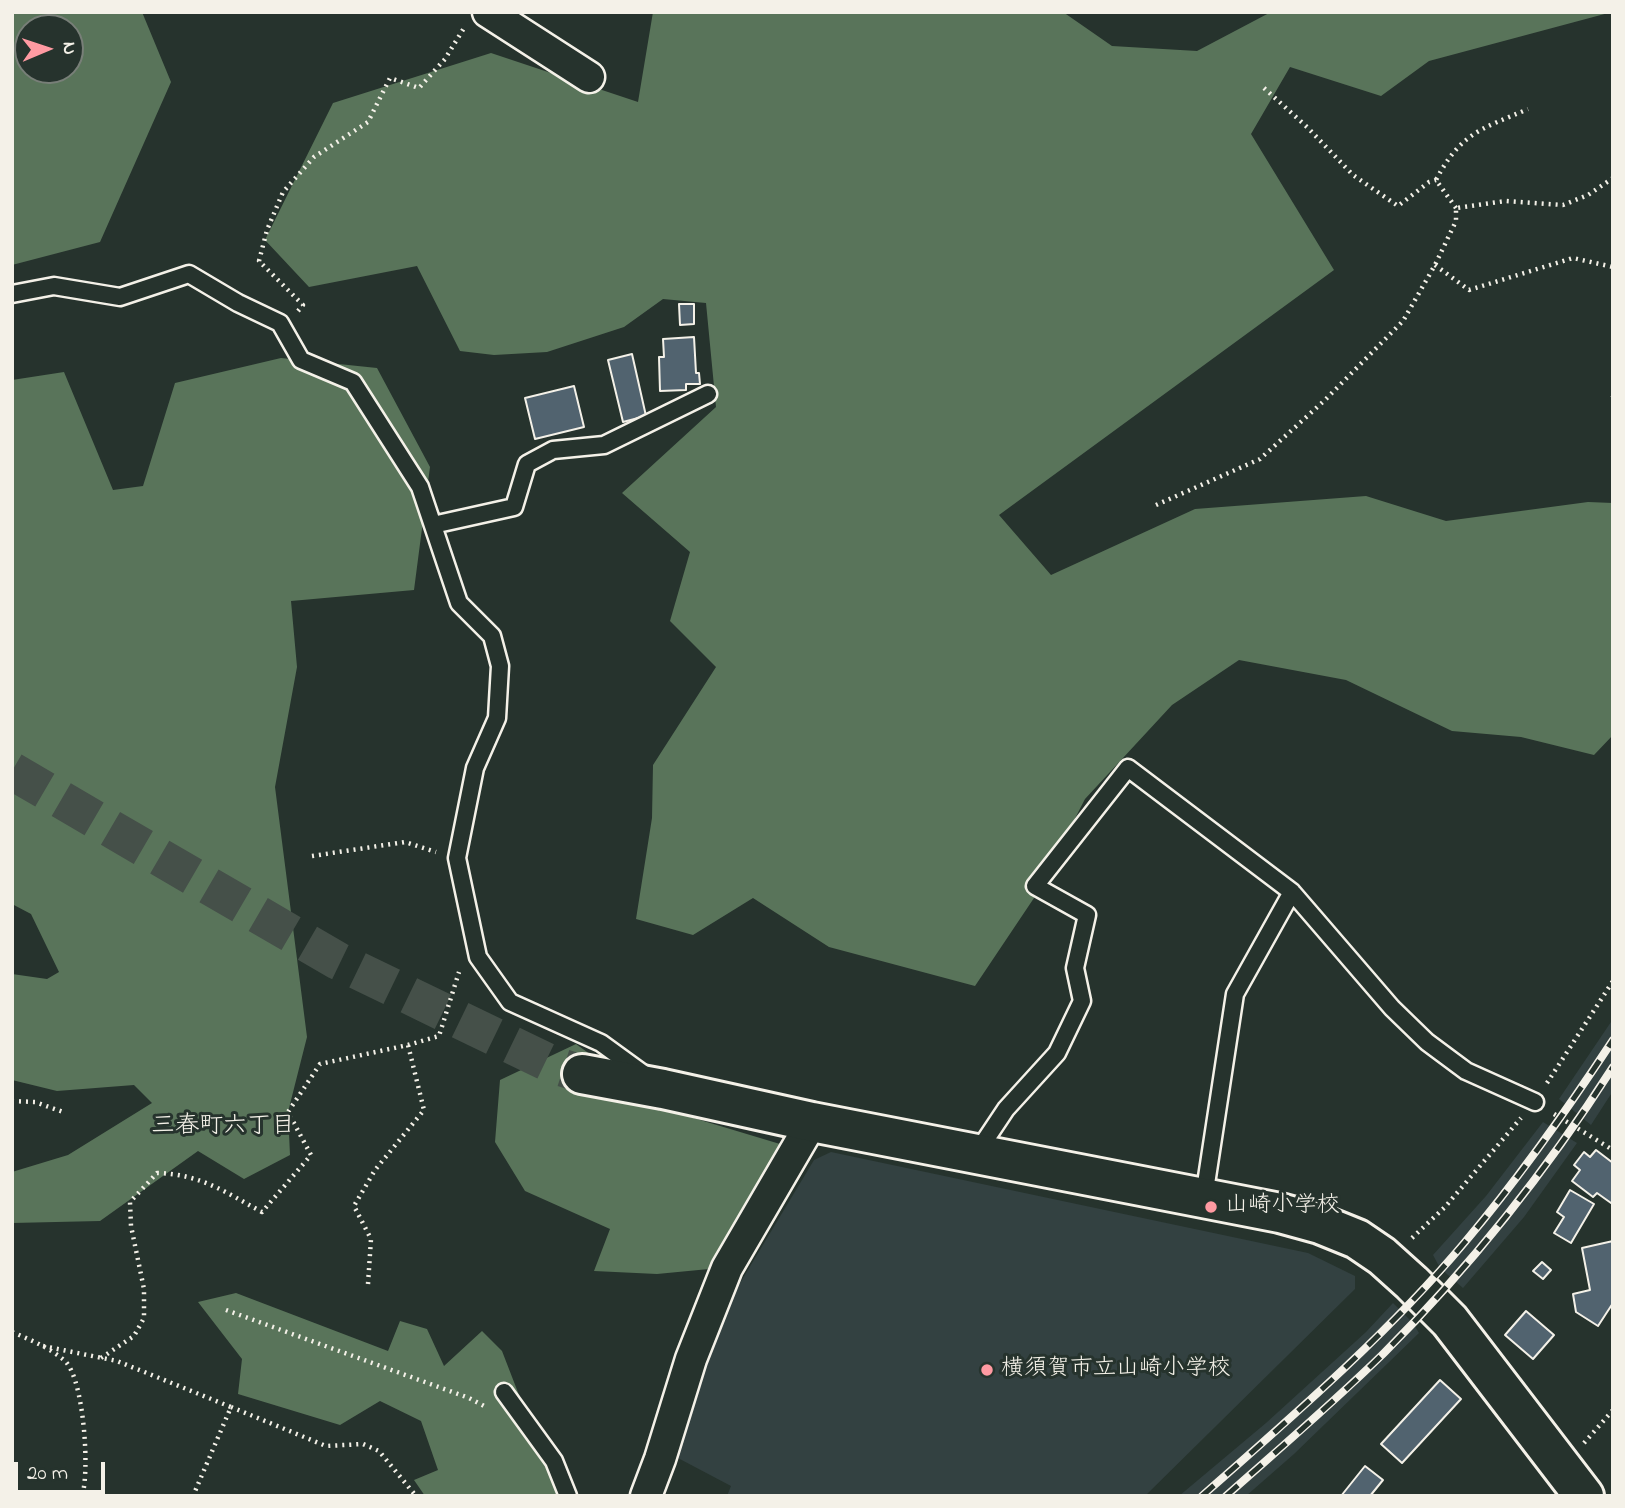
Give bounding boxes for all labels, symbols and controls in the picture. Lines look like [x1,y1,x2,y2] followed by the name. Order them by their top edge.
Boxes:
[14,14,84,84] north arrow
[55,41,82,55] text: N
[151,1114,295,1142] district label: 三春町六丁目
[1225,1193,1340,1221] place label: 山崎小学校
[1203,1199,1219,1215] marker: 山崎小学校
[1001,1356,1231,1384] place label: 横須賀市立山崎小学校
[979,1362,995,1378] marker: 横須賀市立山崎小学校
[18,1448,108,1492] scale bar
[27,1459,68,1489] text: 20 m

